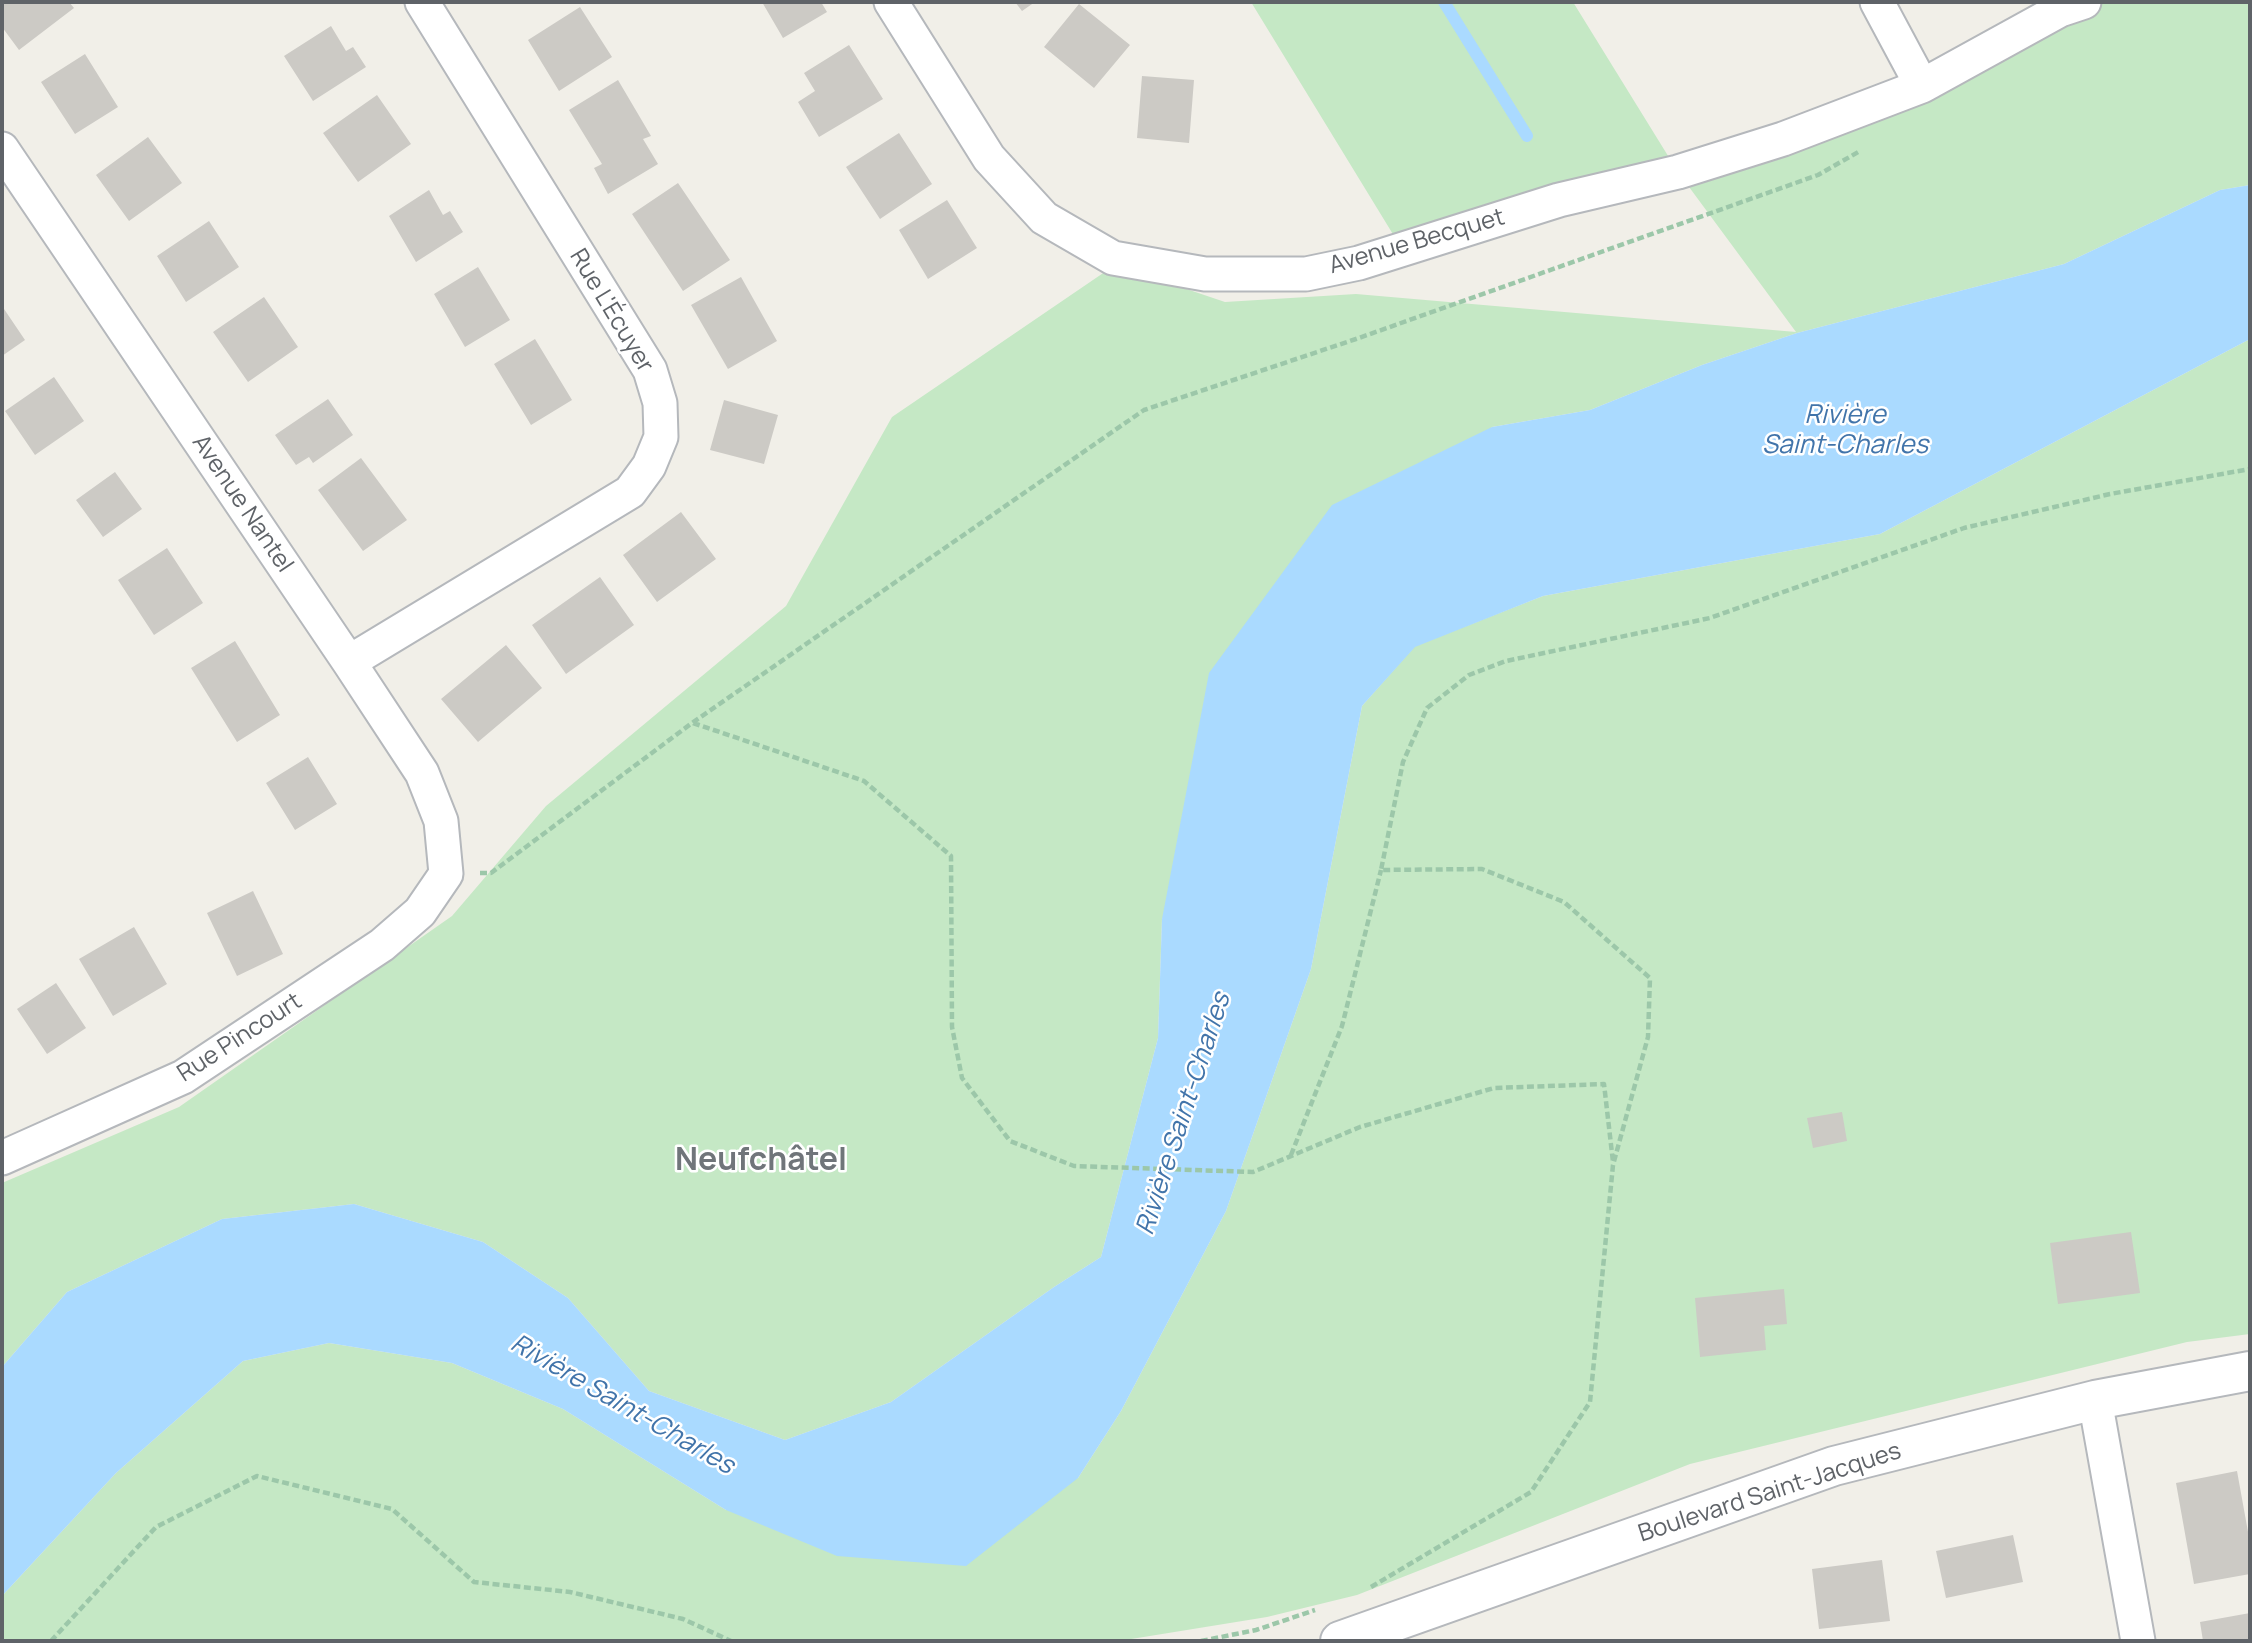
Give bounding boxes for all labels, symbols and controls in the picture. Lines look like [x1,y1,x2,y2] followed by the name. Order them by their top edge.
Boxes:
[1326,203,1508,281] street label: Avenue Becquet
[563,244,659,378] street label: Rue L'Écuyer
[1762,400,1928,462] water label: Rivière Saint-Charles
[185,430,299,578] street label: Avenue Nantel
[173,987,307,1089] street label: Rue Pincourt
[1130,989,1238,1239] water label: Rivière Saint-Charles
[675,1142,847,1180] district label: Neufchâtel
[505,1328,739,1482] water label: Rivière Saint-Charles
[1635,1437,1905,1549] street label: Boulevard Saint-Jacques

